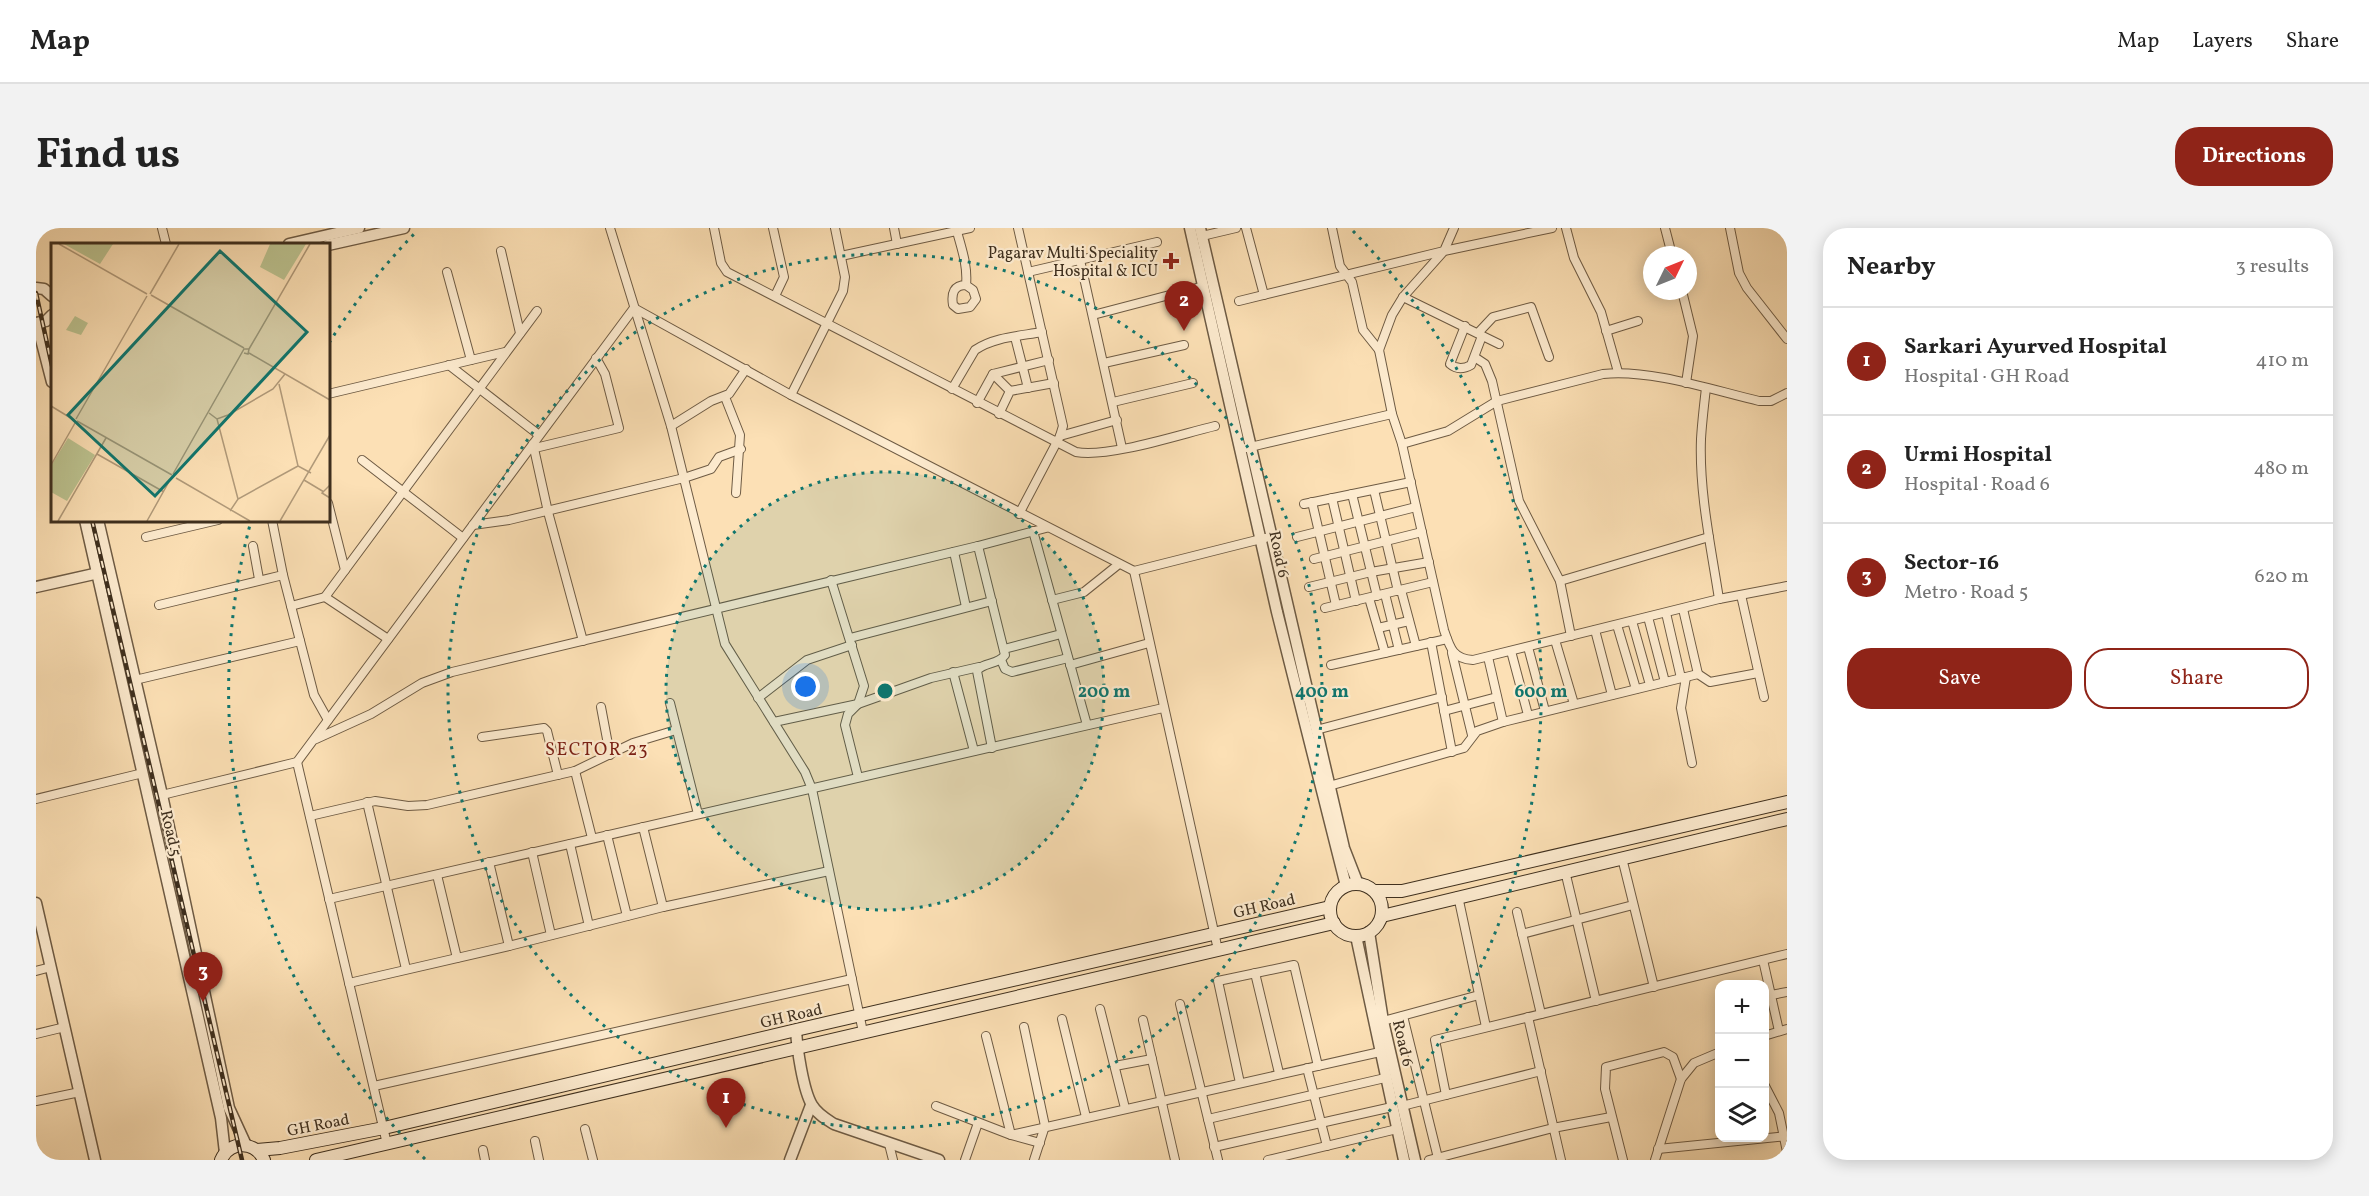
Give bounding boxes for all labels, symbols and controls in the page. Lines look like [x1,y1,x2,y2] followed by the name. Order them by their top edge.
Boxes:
[30,22,90,61] text: Map
[2117,27,2159,56] text: Map
[2192,27,2253,56] text: Layers
[2286,27,2339,56] text: Share
[36,127,180,186] text: Find us
[2175,127,2333,186] button: Directions
[51,243,330,522] inset map
[988,243,1158,283] place label: Pagarav Multi Speciality Hospital & ICU
[1643,246,1697,300] north arrow
[1847,249,1936,285] text: Nearby
[1162,252,1180,270] marker: Pagarav Multi Speciality Hospital & ICU
[2235,253,2309,281] text: 3 results
[1164,282,1204,331] pin: 2
[1904,332,2167,363] text: Sarkari Ayurved Hospital
[1862,347,1871,375] text: 1
[2256,347,2309,375] text: 410 m
[1904,363,2069,391] text: Hospital · GH Road
[1904,440,2052,471] text: Urmi Hospital
[1861,455,1872,483] text: 2
[2254,455,2309,483] text: 480 m
[1904,471,2050,499] text: Hospital · Road 6
[1262,529,1294,580] street label: Road 6
[1904,548,1999,579] text: Sector-16
[1861,563,1872,591] text: 3
[2255,563,2309,591] text: 620 m
[1904,579,2028,607] text: Metro · Road 5
[1847,648,2072,709] button: Save
[2084,648,2309,709] button: Share
[791,672,820,701] your location
[1078,680,1130,705] text: 200 m
[1295,680,1349,705] text: 400 m
[1514,680,1568,705] text: 600 m
[875,681,895,701] centre of rings
[545,738,649,763] district label: SECTOR 23
[154,808,186,859] street label: Road 5
[1231,889,1298,925] street label: GH Road
[184,952,222,1002] pin: 3
[1715,980,1769,1142] map controls
[1715,980,1769,1034] button: +
[758,999,825,1035] street label: GH Road
[1386,1018,1418,1069] street label: Road 6
[1715,1034,1769,1088] button: −
[706,1078,746,1128] pin: 1
[1715,1088,1769,1142] button: layers
[285,1109,351,1143] street label: GH Road

